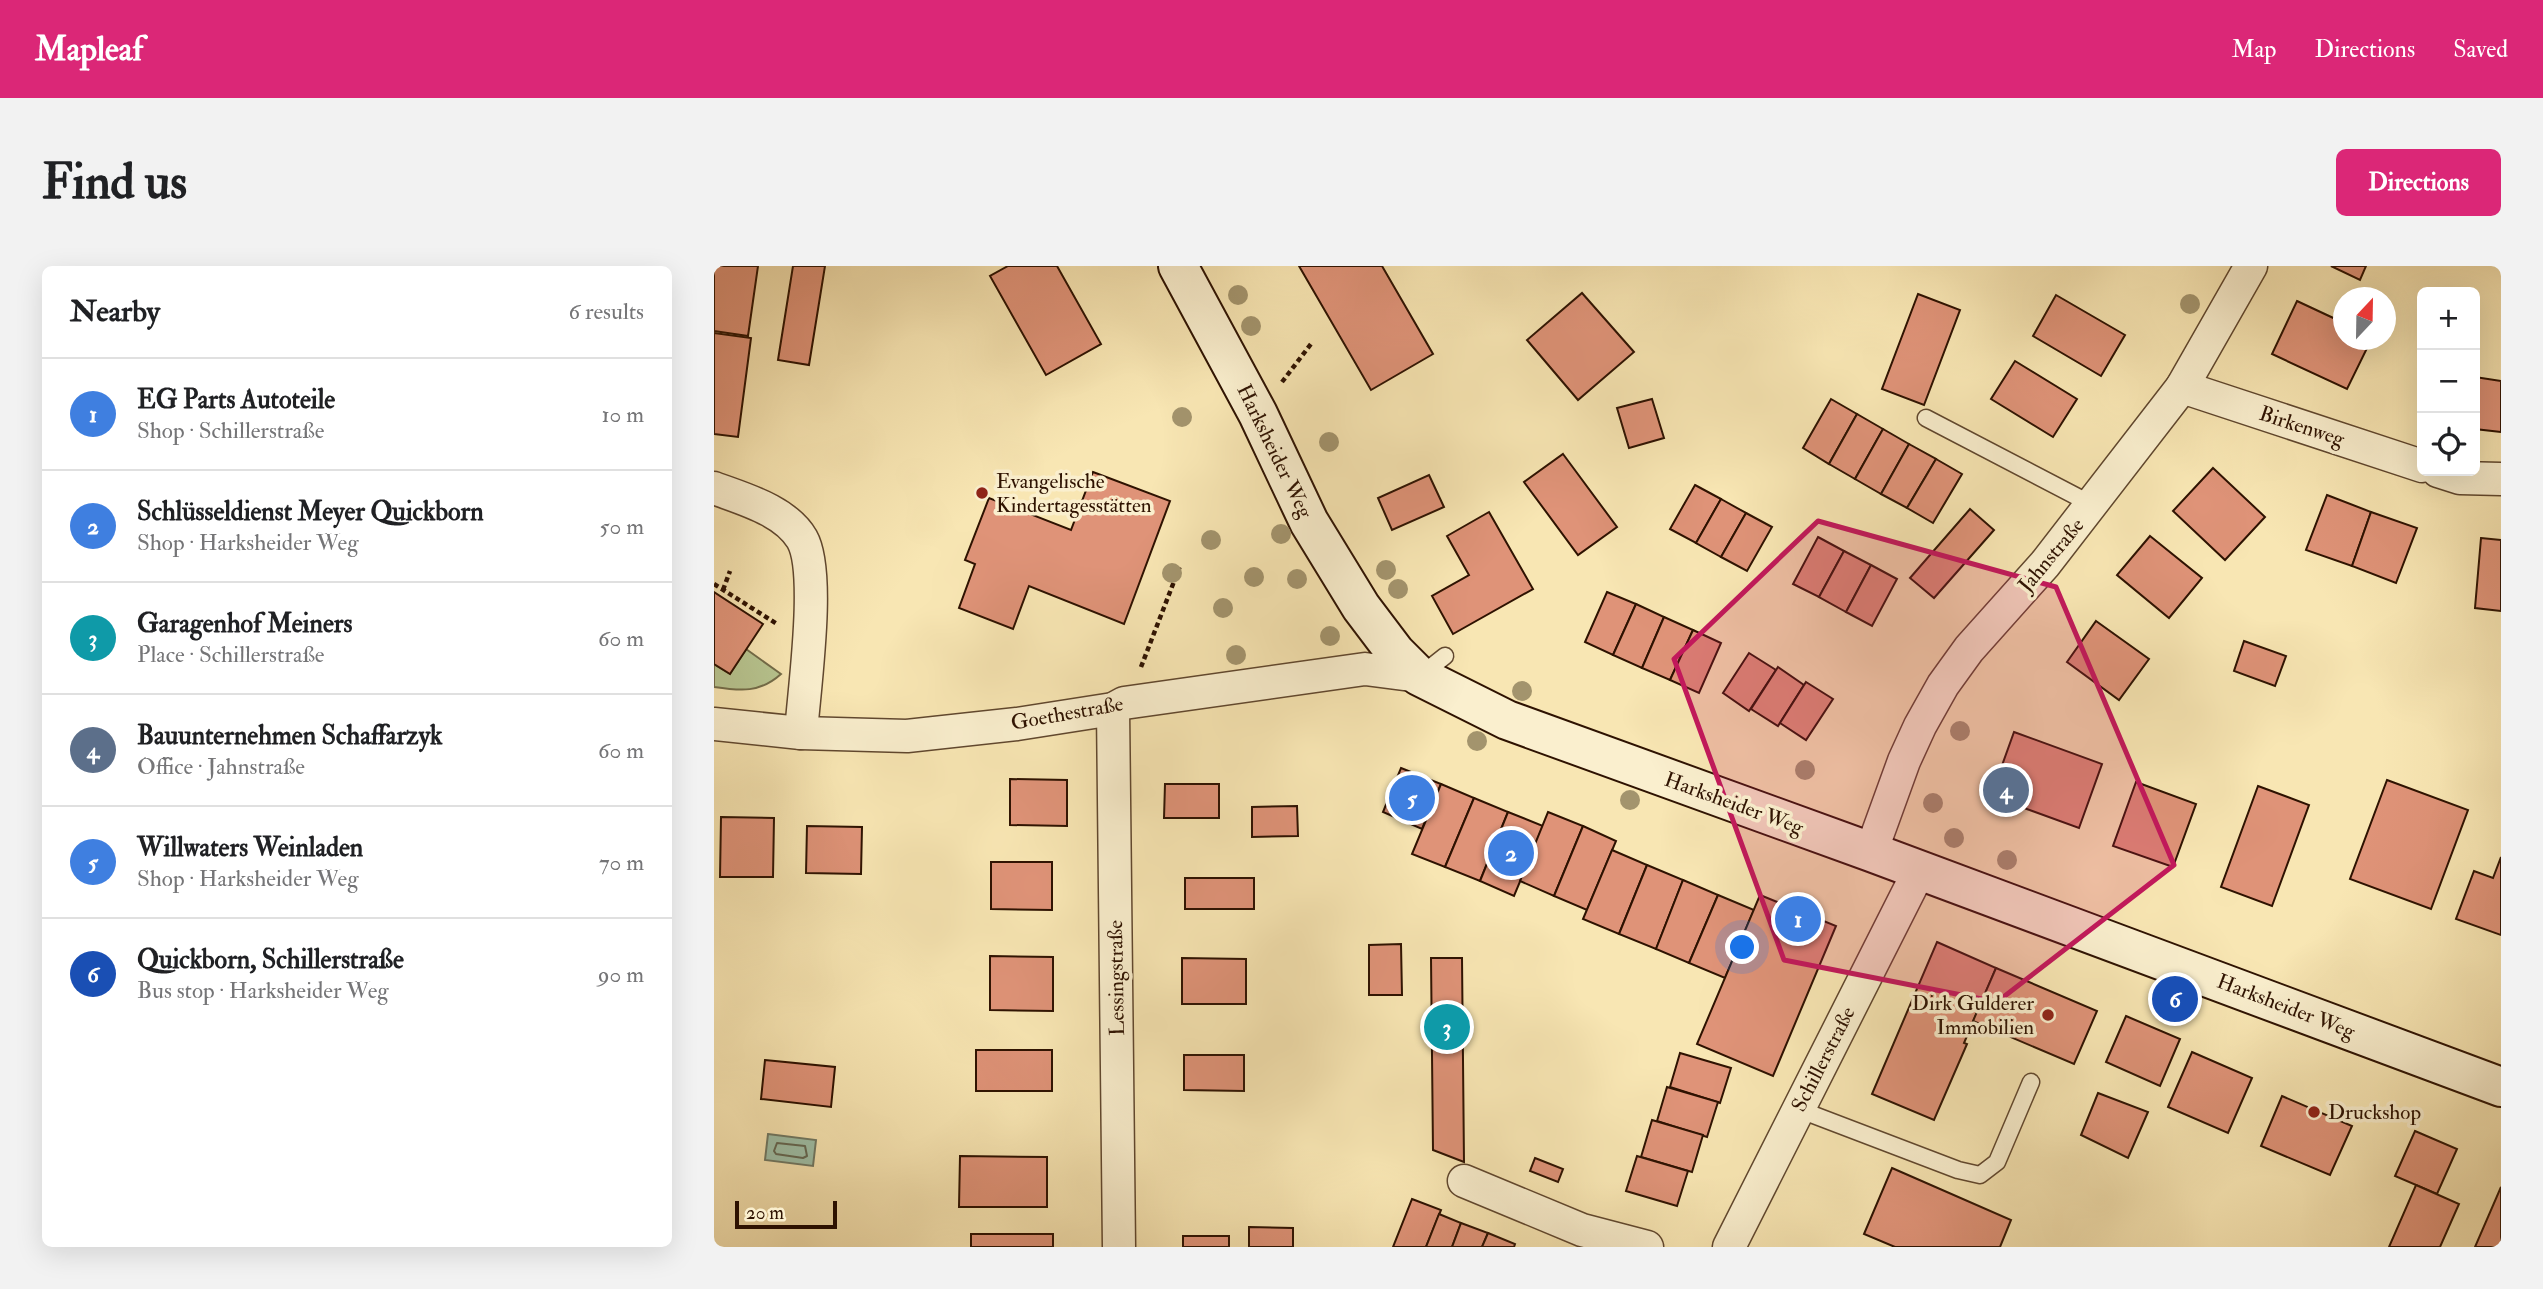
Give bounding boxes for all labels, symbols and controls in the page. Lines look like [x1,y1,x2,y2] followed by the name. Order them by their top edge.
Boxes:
[35,29,143,70] text: Mapleaf
[2231,34,2276,65] text: Map
[2314,34,2415,65] text: Directions
[2453,34,2508,65] text: Saved
[2336,149,2501,216] button: Directions
[42,152,187,213] text: Find us
[2333,287,2396,350] north arrow
[2417,287,2480,476] map controls
[2417,287,2480,350] button: +
[70,293,160,330] text: Nearby
[569,297,644,326] text: 6 results
[2417,350,2480,413] button: −
[1230,380,1319,523] street label: Harksheider Weg
[137,384,335,416] text: EG Parts Autoteile
[89,400,97,429] text: 1
[601,400,644,429] text: 10 m
[2256,400,2348,453] street label: Birkenweg
[2417,413,2480,476] button: locate
[137,416,324,445] text: Shop · Schillerstraße
[996,468,1152,519] place label: Evangelische Kindertagesstätten
[974,485,990,501] marker: Evangelische Kindertagesstätten
[137,496,484,528] text: Schlüsseldienst Meyer Quickborn
[87,512,99,541] text: 2
[600,512,644,541] text: 50 m
[2012,512,2090,599] street label: Jahnstraße
[137,528,358,557] text: Shop · Harksheider Weg
[137,608,352,640] text: Garagenhof Meiners
[89,624,97,653] text: 3
[598,624,644,653] text: 60 m
[137,640,324,669] text: Place · Schillerstraße
[1009,690,1126,737] street label: Goethestraße
[137,720,443,752] text: Bauunternehmen Schaffarzyk
[87,736,99,765] text: 4
[598,736,644,765] text: 60 m
[137,752,305,781] text: Office · Jahnstraße
[1983,764,2029,816] pin: 4
[1661,766,1808,841] street label: Harksheider Weg
[1389,772,1435,824] pin: 5
[1488,827,1534,879] pin: 2
[137,832,363,864] text: Willwaters Weinladen
[88,848,98,877] text: 5
[599,848,644,877] text: 70 m
[137,864,358,893] text: Shop · Harksheider Weg
[1775,893,1821,945] pin: 1
[1102,920,1131,1036] street label: Lessingstraße
[1725,930,1759,964] your location
[137,944,404,976] text: Quickborn, Schillerstraße
[87,960,99,989] text: 6
[598,960,644,989] text: 90 m
[2213,968,2359,1045] street label: Harksheider Weg
[2152,973,2198,1025] pin: 6
[137,976,389,1005] text: Bus stop · Harksheider Weg
[1912,990,2034,1041] place label: Dirk Gulderer Immobilien
[1424,1001,1470,1053] pin: 3
[1785,1002,1862,1116] street label: Schillerstraße
[2040,1007,2056,1023] marker: Dirk Gulderer Immobilien
[2328,1099,2421,1126] place label: Druckshop
[2306,1104,2322,1120] marker: Druckshop
[735,1198,836,1230] scale bar
[746,1201,784,1225] text: 20 m

